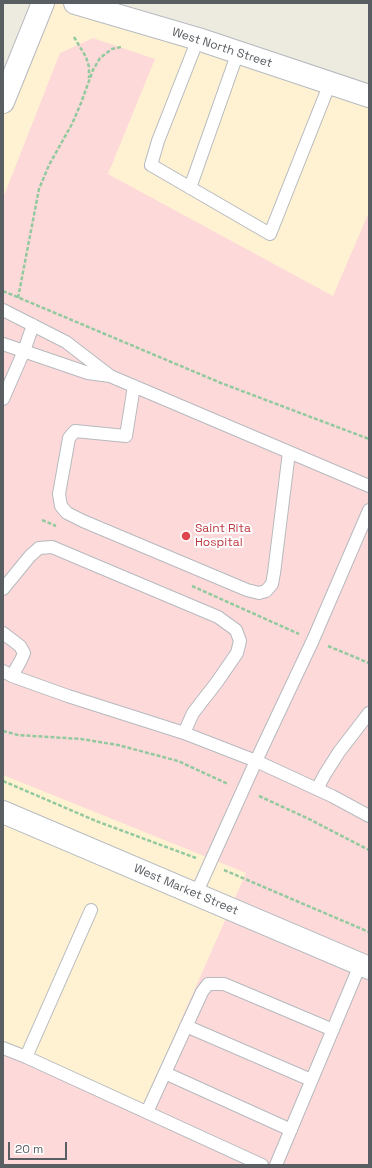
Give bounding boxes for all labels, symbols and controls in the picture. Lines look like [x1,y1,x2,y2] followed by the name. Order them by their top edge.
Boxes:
[170,25,274,71] street label: West North Street
[195,522,251,550] place label: Saint Rita Hospital
[180,530,192,542] marker: Saint Rita Hospital
[131,861,241,919] street label: West Market Street
[10,1134,69,1160] scale bar
[15,1141,43,1157] text: 20 m

